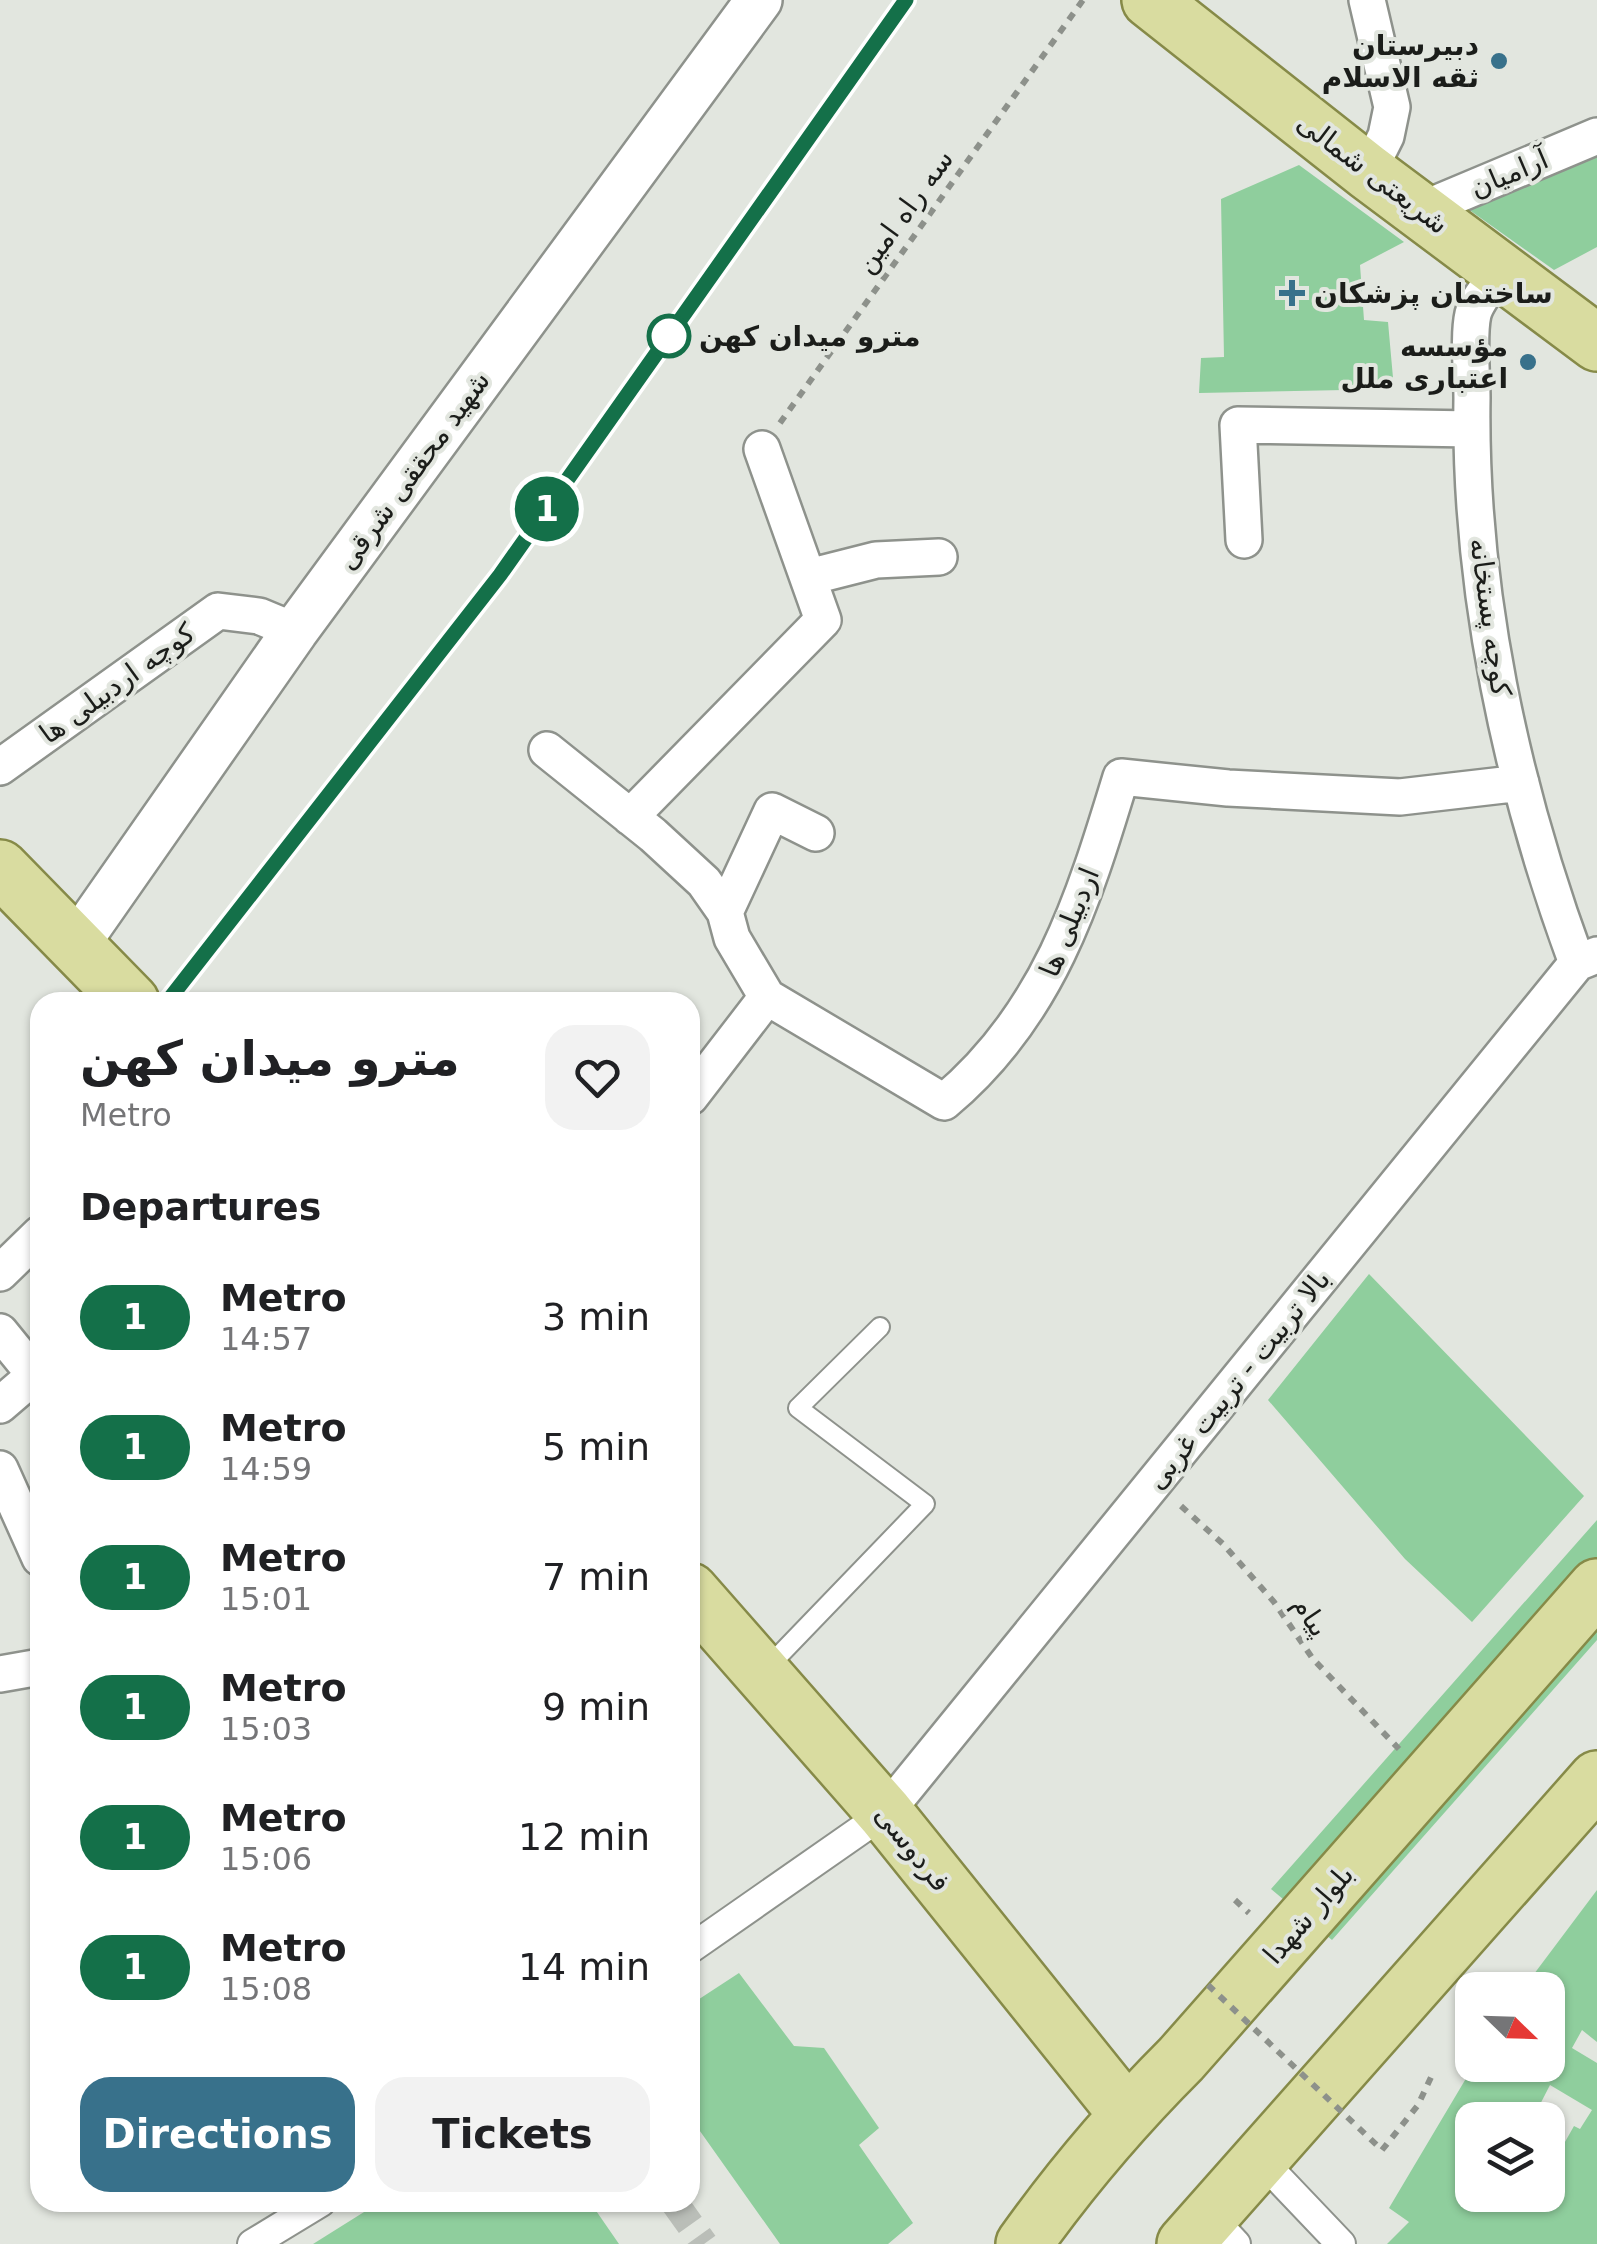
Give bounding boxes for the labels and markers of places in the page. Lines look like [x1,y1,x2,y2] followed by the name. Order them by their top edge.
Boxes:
[1322,29,1479,94] place label: دبیرستان ثقه الاسلام
[1488,50,1510,72] marker: دبیرستان ثقه الاسلام
[1314,277,1553,310] place label: ساختمان پزشکان
[1279,280,1305,306] marker: ساختمان پزشکان
[648,315,690,357] marker: مترو میدان کهن
[699,320,920,353] place label: مترو میدان کهن
[1341,330,1508,395] place label: مؤسسه اعتباری ملل
[1517,351,1539,373] marker: مؤسسه اعتباری ملل

